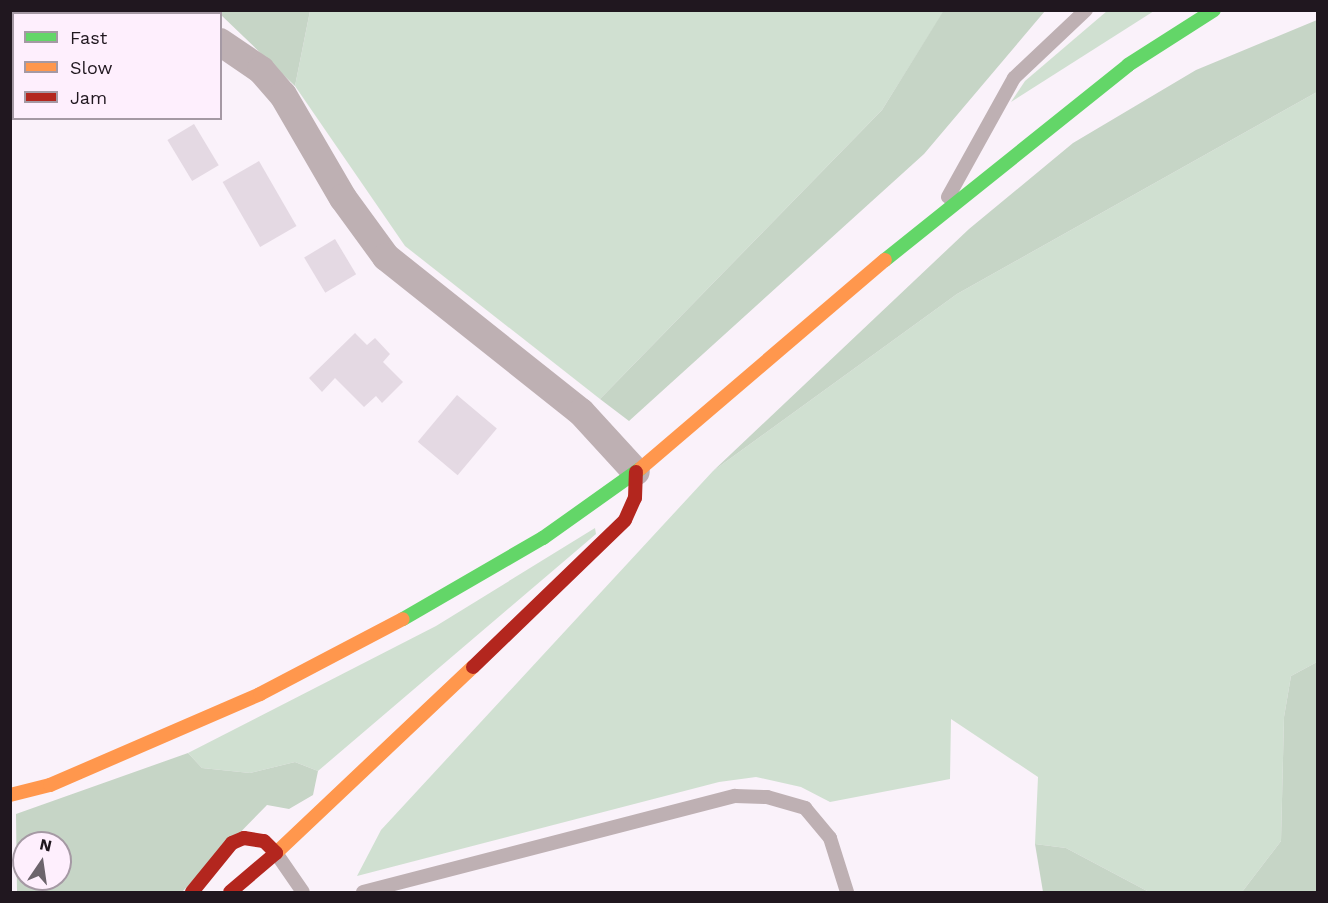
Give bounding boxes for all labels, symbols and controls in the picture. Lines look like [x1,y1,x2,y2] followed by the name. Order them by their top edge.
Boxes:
[12,12,222,120] legend
[70,27,107,48] text: Fast
[70,57,113,78] text: Slow
[70,87,107,108] text: Jam
[12,831,72,891] north arrow
[38,834,54,856] text: N

